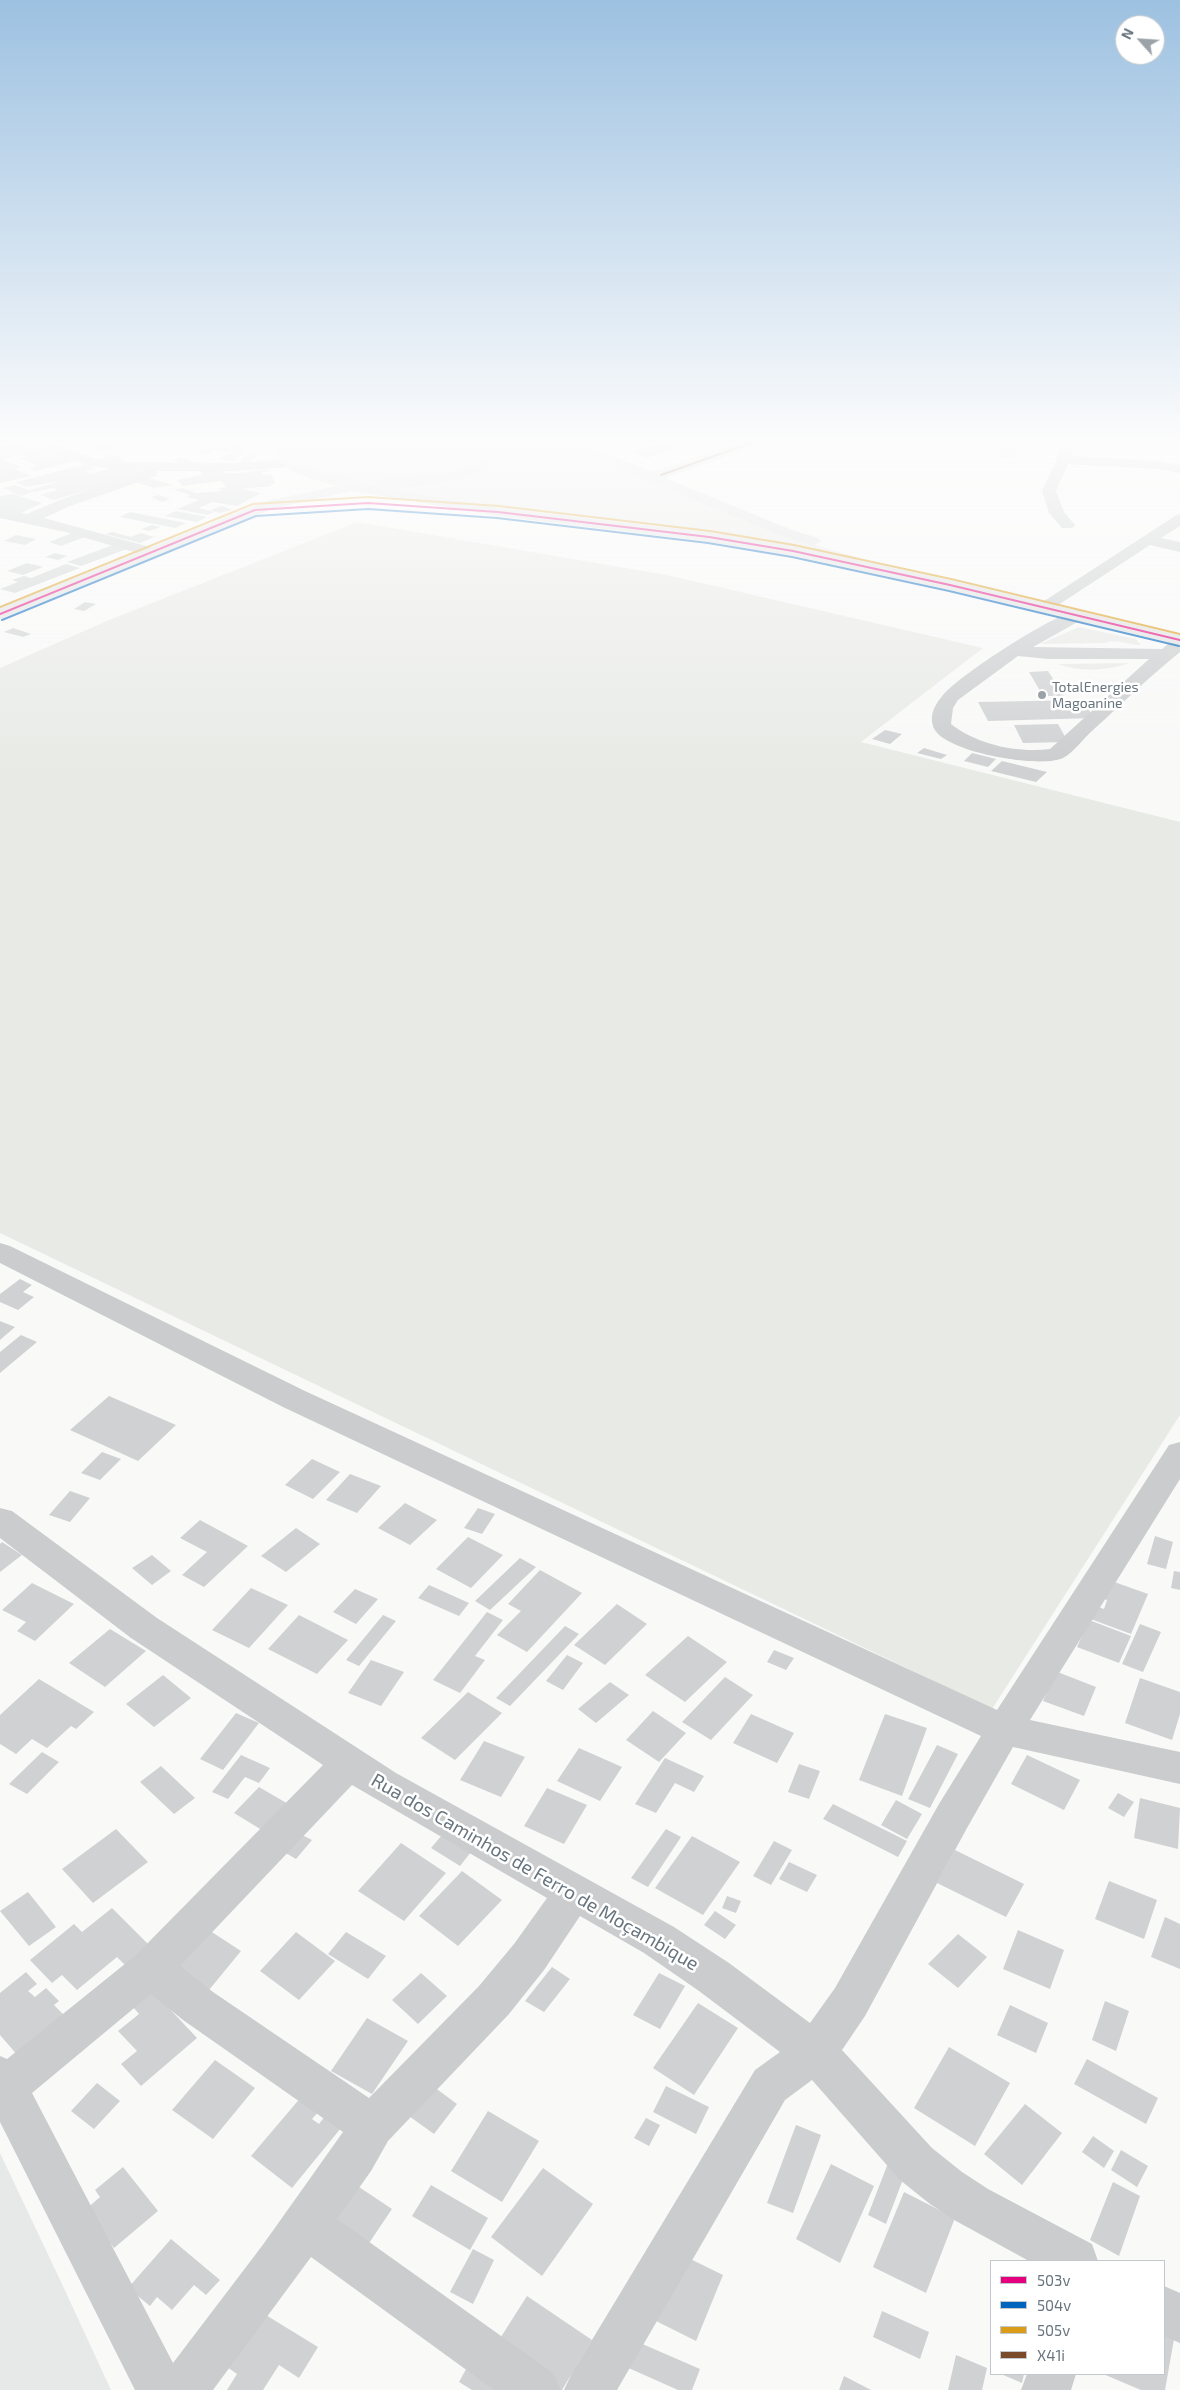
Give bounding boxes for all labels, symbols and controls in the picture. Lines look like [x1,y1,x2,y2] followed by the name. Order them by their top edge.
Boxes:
[1115,15,1165,65] north arrow
[1117,25,1137,42] text: N
[1052,679,1139,712] place label: TotalEnergies Magoanine
[1036,689,1048,701] marker: TotalEnergies Magoanine
[367,1769,703,1975] street label: Rua dos Caminhos de Ferro de Moçambique
[990,2260,1165,2375] legend
[1037,2271,1070,2289] text: 503v
[1037,2296,1071,2314] text: 504v
[1037,2321,1070,2339] text: 505v
[1037,2346,1065,2364] text: X41i

